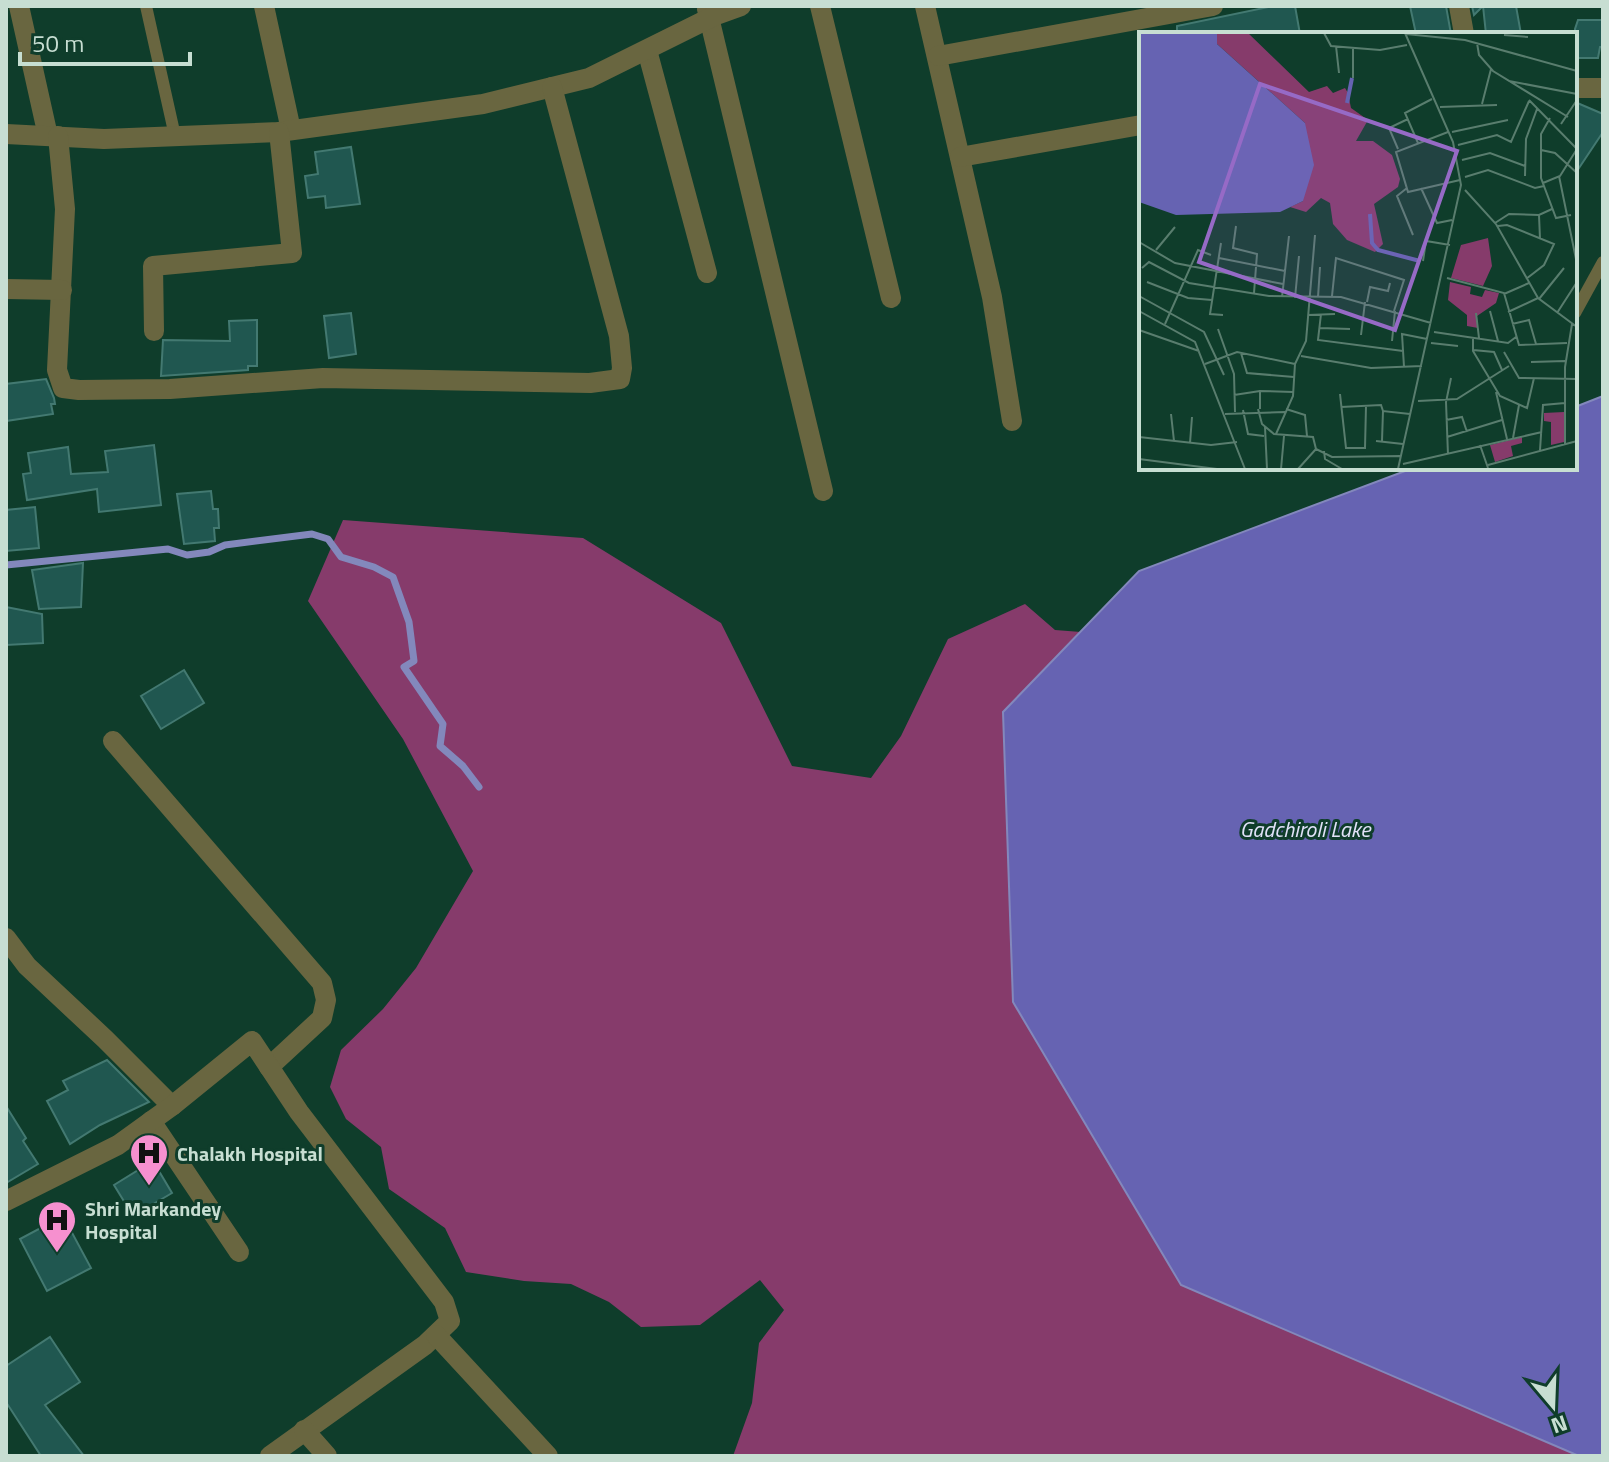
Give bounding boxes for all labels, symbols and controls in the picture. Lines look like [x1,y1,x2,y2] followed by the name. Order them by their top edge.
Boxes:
[20,16,190,66] scale bar
[32,25,84,61] text: 50 m
[1139,32,1577,470] inset map
[1240,812,1372,846] water label: Gadchiroli Lake
[128,1132,170,1187] hospital icon: Chalakh Hospital
[177,1138,323,1169] place label: Chalakh Hospital
[85,1193,221,1247] place label: Shri Markandey Hospital
[36,1199,78,1254] hospital icon: Shri Markandey Hospital
[1513,1366,1593,1446] north arrow
[1547,1406,1572,1443] text: N

